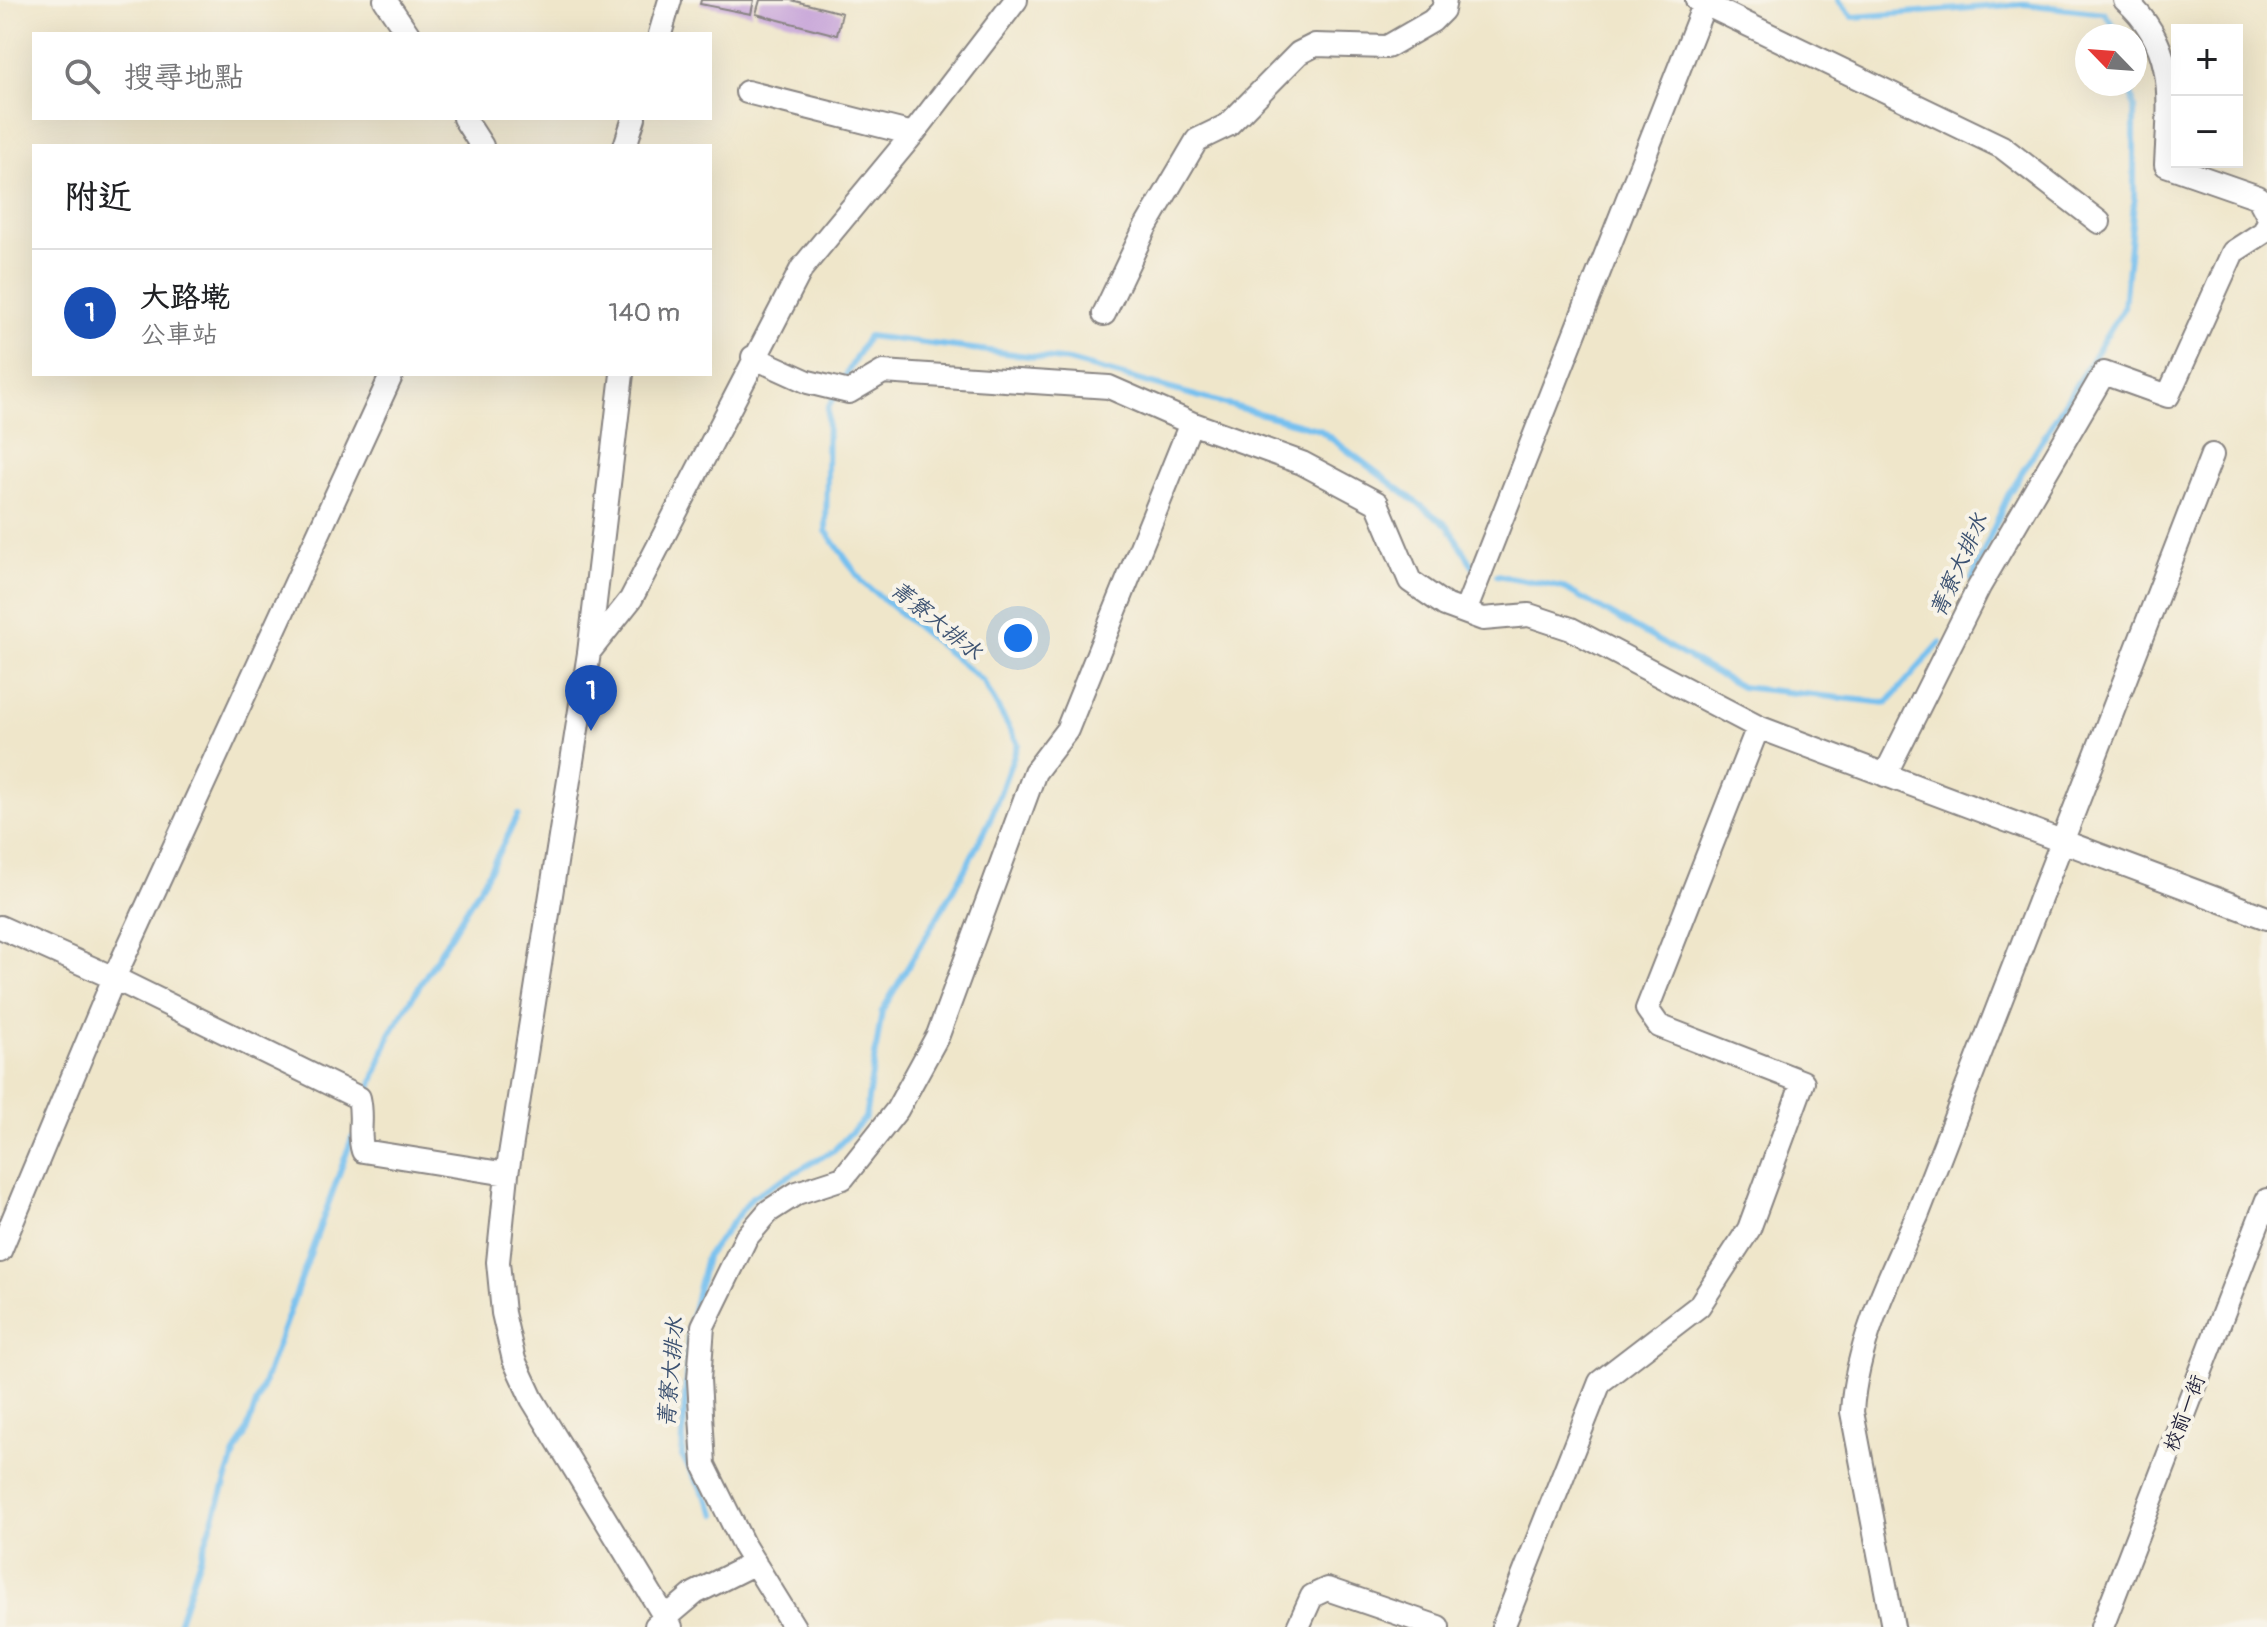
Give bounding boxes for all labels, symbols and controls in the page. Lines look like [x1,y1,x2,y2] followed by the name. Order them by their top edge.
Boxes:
[2075,24,2147,96] north arrow
[2171,24,2243,168] map controls
[2171,24,2243,96] button: +
[32,32,712,120] search box
[60,54,104,98] icon: search
[124,59,244,96] text: 搜尋地點
[2171,96,2243,168] button: −
[64,176,132,219] text: 附近
[140,279,230,316] text: 大路墘
[85,297,95,329] text: 1
[608,297,680,329] text: 140 m
[140,319,218,351] text: 公車站
[1924,509,1994,621] water label: 菁寮大排水
[885,575,989,667] water label: 菁寮大排水
[998,618,1038,658] your location
[565,665,617,731] pin: 1
[652,1315,690,1428] water label: 菁寮大排水
[2158,1371,2210,1455] street label: 校前一街

